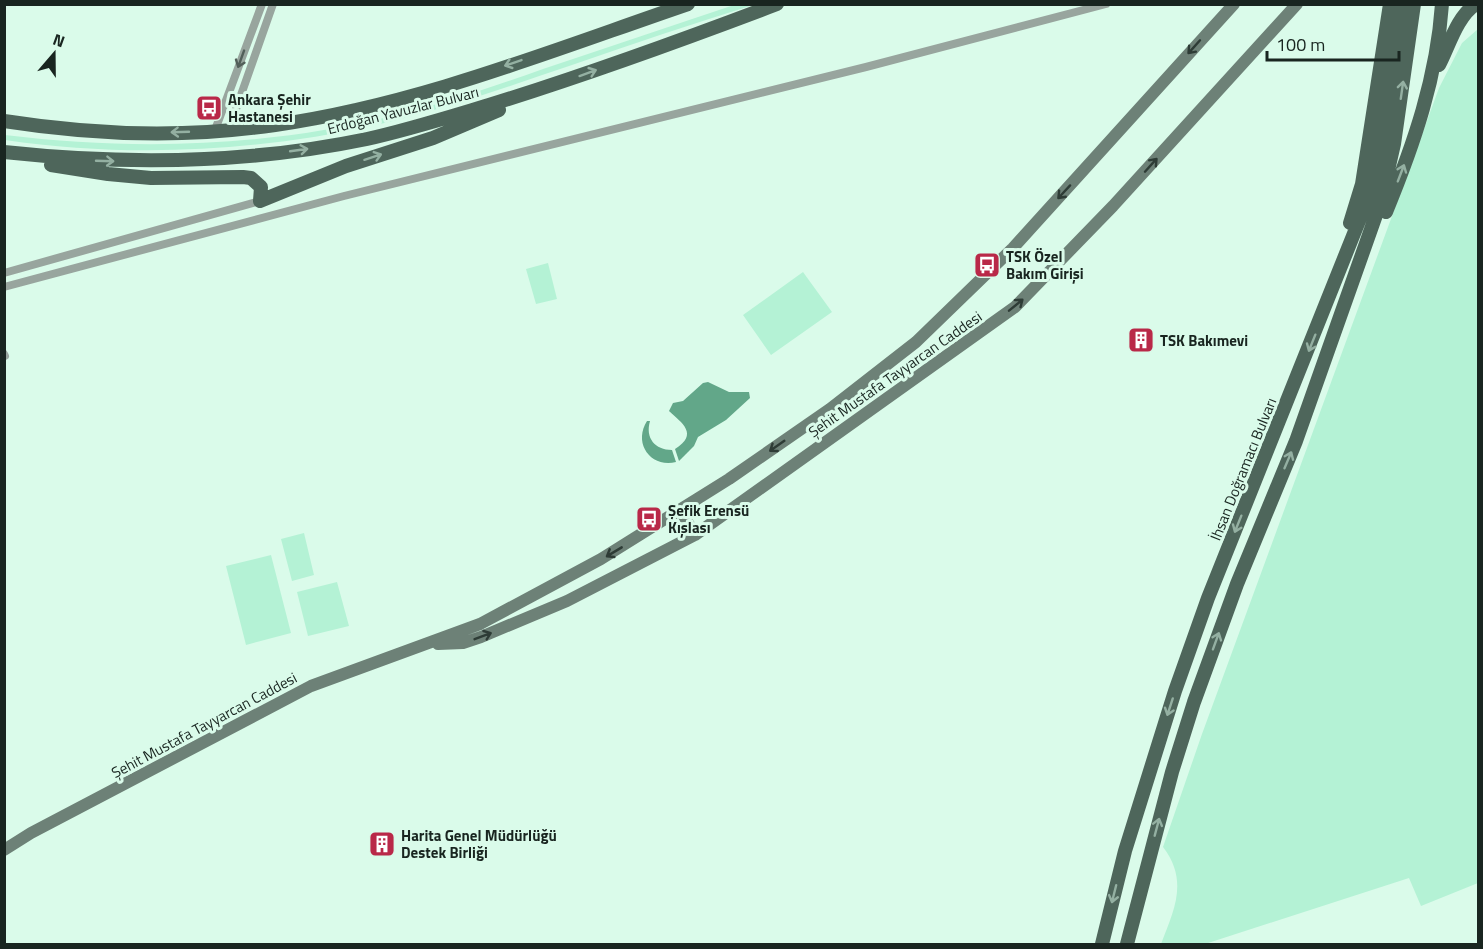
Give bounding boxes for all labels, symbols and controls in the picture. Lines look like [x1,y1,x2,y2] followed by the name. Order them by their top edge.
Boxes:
[24,24,84,84] north arrow
[1267,24,1399,62] scale bar
[50,27,68,53] text: N
[1276,31,1325,58] text: 100 m
[1187,39,1201,54] one-way arrow
[235,50,246,68] one-way arrow
[504,59,523,70] one-way arrow
[579,67,597,78] one-way arrow
[325,80,481,140] street label: Erdoğan Yavuzlar Bulvarı
[1397,80,1408,100] one-way arrow
[228,88,311,128] place label: Ankara Şehir Hastanesi
[194,93,224,123] bus stop icon: Ankara Şehir Hastanesi
[170,127,190,138] one-way arrow
[289,145,309,156] one-way arrow
[363,151,382,162] one-way arrow
[94,155,114,166] one-way arrow
[1144,157,1158,172] one-way arrow
[1397,164,1408,183] one-way arrow
[1057,185,1072,200] one-way arrow
[1006,245,1084,285] place label: TSK Özel Bakım Girişi
[972,250,1002,280] bus stop icon: TSK Özel Bakım Girişi
[1008,298,1023,312] one-way arrow
[803,305,987,443] street label: Şehit Mustafa Tayyarcan Caddesi
[1126,325,1156,355] building icon: TSK Bakımevi
[1160,329,1248,352] place label: TSK Bakımevi
[1306,334,1317,352] one-way arrow
[1204,394,1282,544] street label: İhsan Doğramacı Bulvarı
[770,440,786,452] one-way arrow
[1283,451,1294,470] one-way arrow
[668,499,749,539] place label: Şefik Erensü Kışlası
[634,504,664,534] bus stop icon: Şefik Erensü Kışlası
[1232,514,1243,533] one-way arrow
[606,546,623,558] one-way arrow
[473,630,491,641] one-way arrow
[1211,632,1222,651] one-way arrow
[107,666,301,784] street label: Şehit Mustafa Tayyarcan Caddesi
[1163,697,1174,716] one-way arrow
[1152,818,1163,837] one-way arrow
[401,824,557,864] place label: Harita Genel Müdürlüğü Destek Birliği
[367,829,397,859] building icon: Harita Genel Müdürlüğü Destek Birliği
[1108,884,1120,903] one-way arrow

